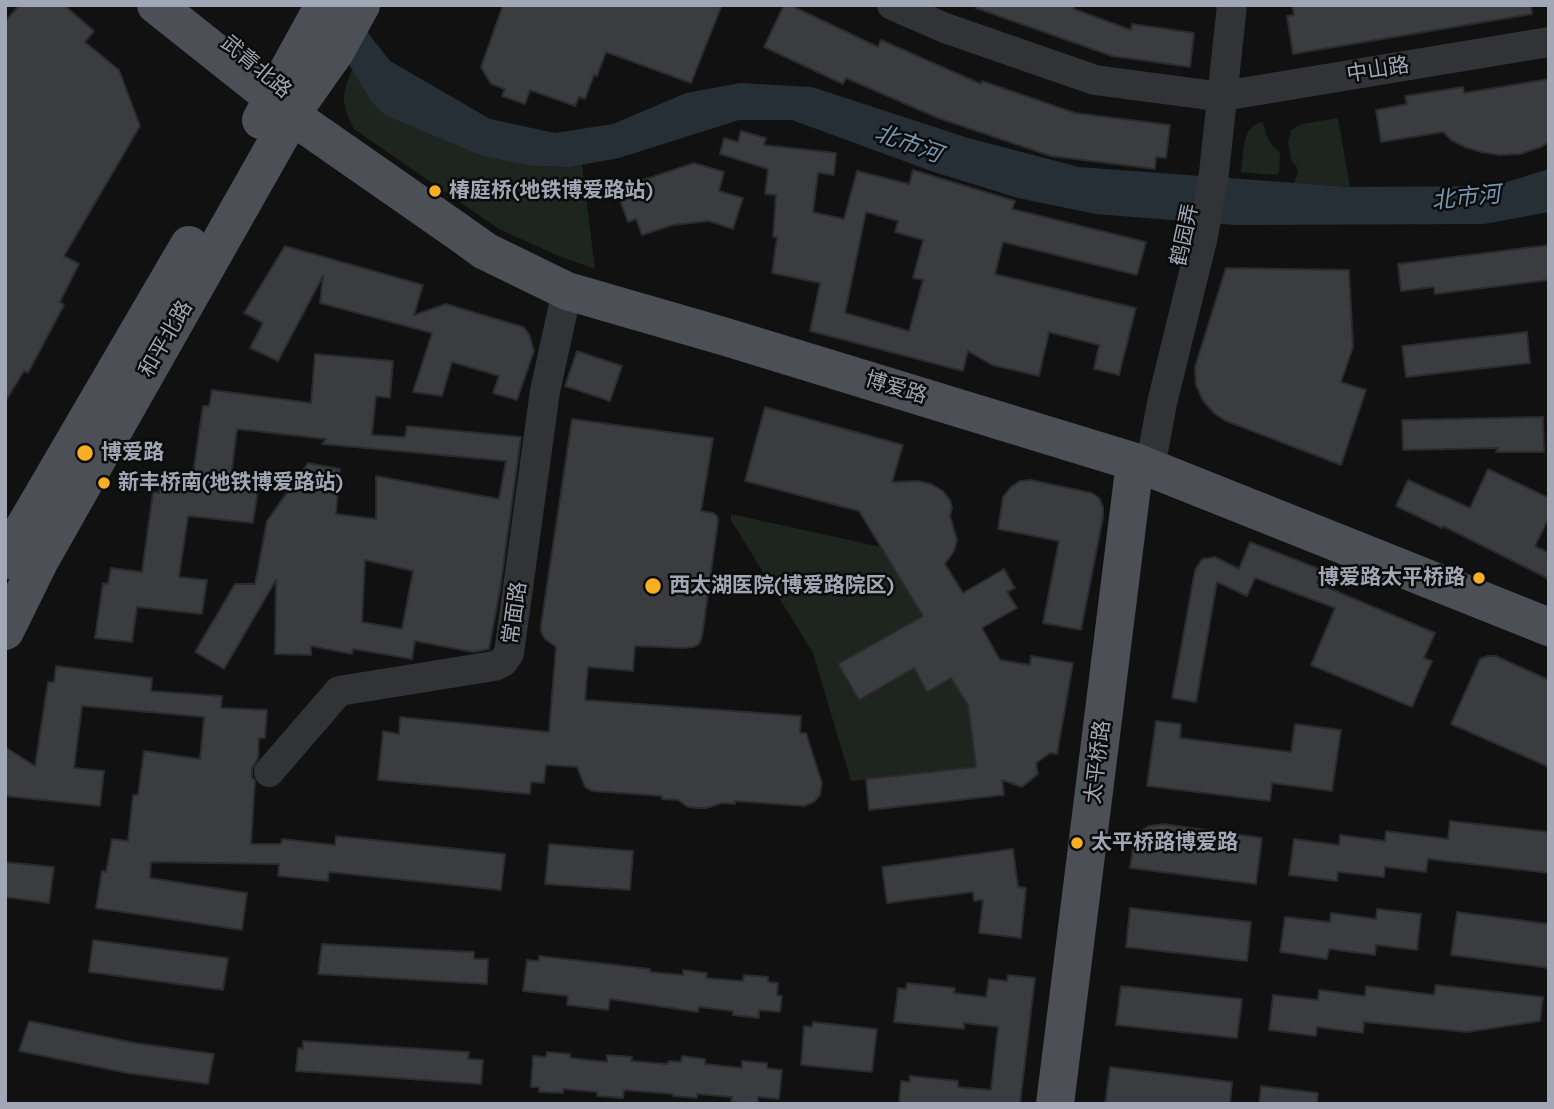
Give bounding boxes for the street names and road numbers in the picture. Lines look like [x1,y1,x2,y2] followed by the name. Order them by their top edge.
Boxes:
[216,30,296,104] street label: 武青北路
[1345,53,1411,87] street label: 中山路
[1166,202,1204,268] street label: 鹤园弄
[134,296,198,382] street label: 和平北路
[862,367,930,409] street label: 博爱路
[498,580,532,646] street label: 常面路
[1080,719,1116,805] street label: 太平桥路

